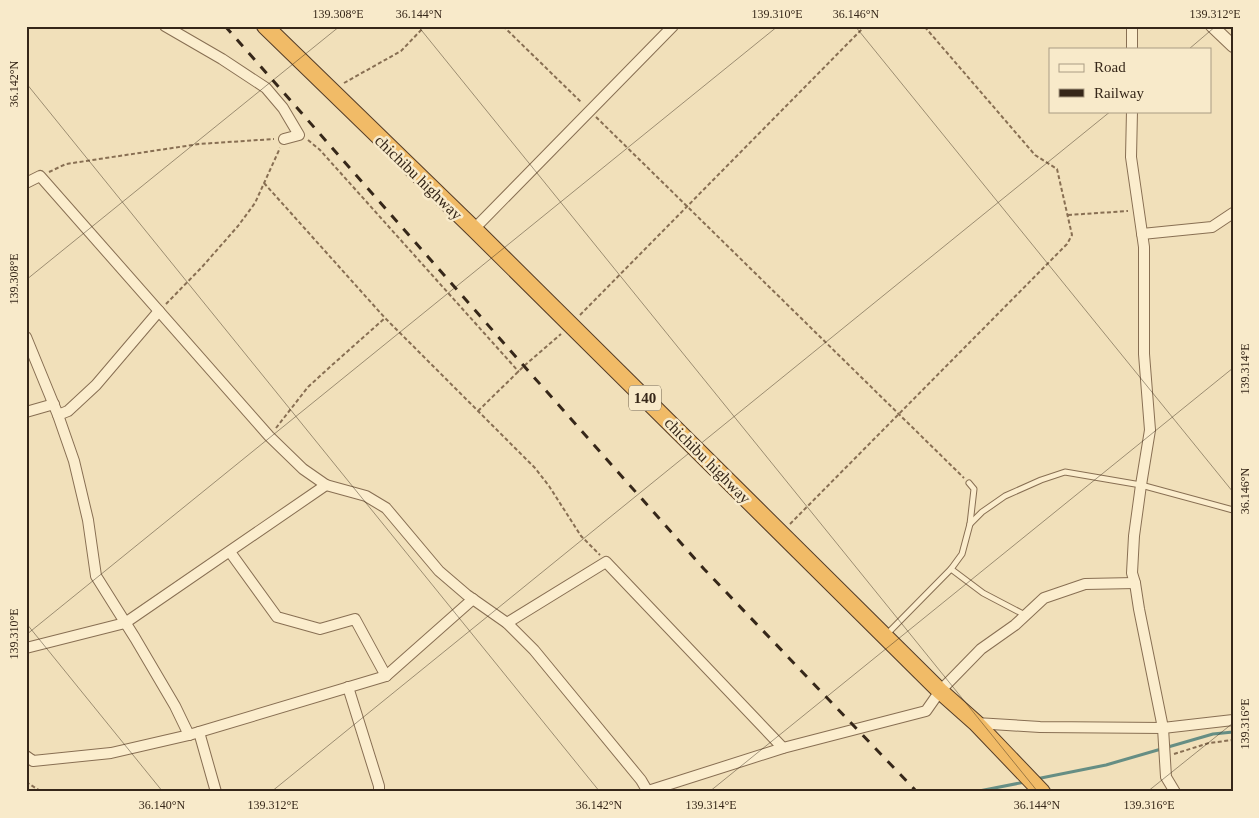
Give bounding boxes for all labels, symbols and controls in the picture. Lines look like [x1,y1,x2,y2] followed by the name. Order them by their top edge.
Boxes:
[312,7,364,21] text: 139.308°E
[396,7,443,21] text: 36.144°N
[751,7,803,21] text: 139.310°E
[833,7,880,21] text: 36.146°N
[1189,7,1241,21] text: 139.312°E
[1049,48,1212,112] legend
[1094,59,1126,75] text: Road
[7,60,21,107] text: 36.142°N
[1094,85,1144,101] text: Railway
[371,132,466,224] street label: chichibu highway
[7,253,21,305] text: 139.308°E
[1238,343,1252,395] text: 139.314°E
[629,386,661,410] road number: 140
[661,414,754,507] street label: chichibu highway
[1238,467,1252,514] text: 36.146°N
[7,608,21,660] text: 139.310°E
[1238,698,1252,750] text: 139.316°E
[139,798,186,812] text: 36.140°N
[247,798,299,812] text: 139.312°E
[576,798,623,812] text: 36.142°N
[685,798,737,812] text: 139.314°E
[1014,798,1061,812] text: 36.144°N
[1123,798,1175,812] text: 139.316°E

